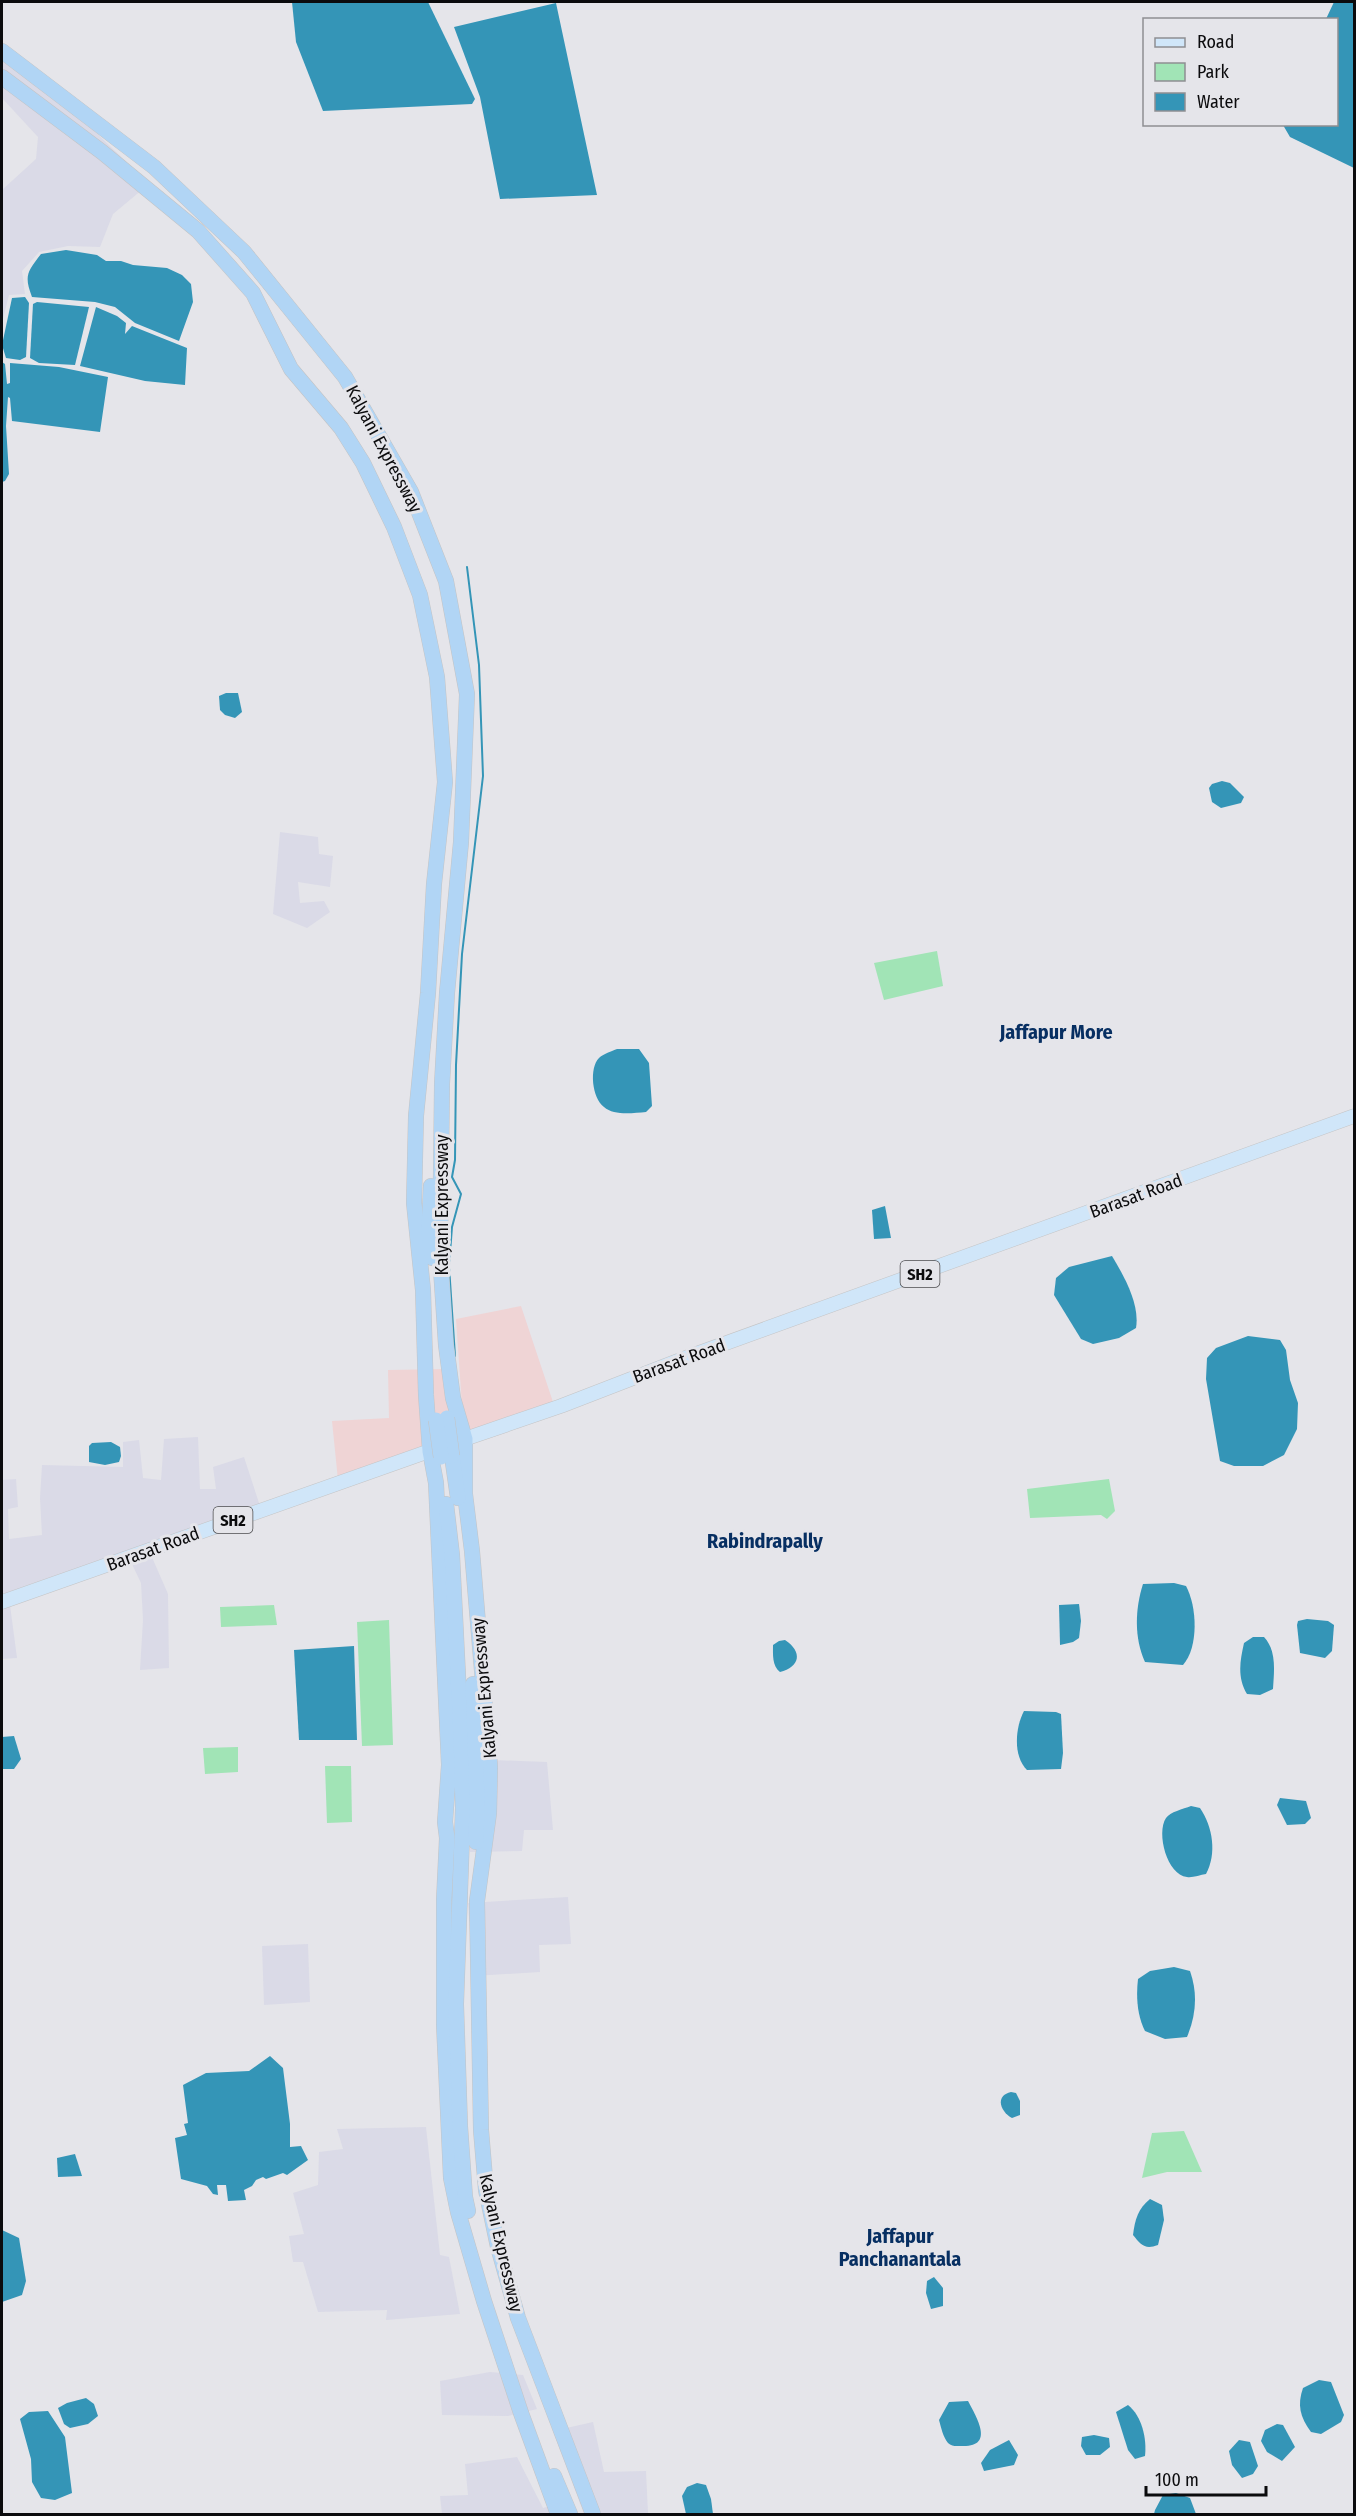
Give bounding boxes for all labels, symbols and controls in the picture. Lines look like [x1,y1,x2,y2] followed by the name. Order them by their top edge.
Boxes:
[1143,18,1338,126] legend
[1197,31,1234,53] text: Road
[1197,61,1230,83] text: Park
[1197,91,1240,113] text: Water
[341,381,427,517] street label: Kalyani Expressway
[998,1020,1113,1044] district label: Jaffapur More
[431,1134,453,1276] street label: Kalyani Expressway
[1087,1169,1185,1223] street label: Barasat Road
[900,1261,940,1287] road number: SH2
[630,1334,728,1388] street label: Barasat Road
[214,1507,252,1533] road number: SH2
[104,1522,202,1576] street label: Barasat Road
[707,1529,823,1553] district label: Rabindrapally
[467,1617,501,1759] street label: Kalyani Expressway
[474,2172,528,2314] street label: Kalyani Expressway
[839,2224,961,2271] district label: Jaffapur Panchanantala
[1146,2459,1266,2497] scale bar
[1155,2469,1199,2491] text: 100 m

